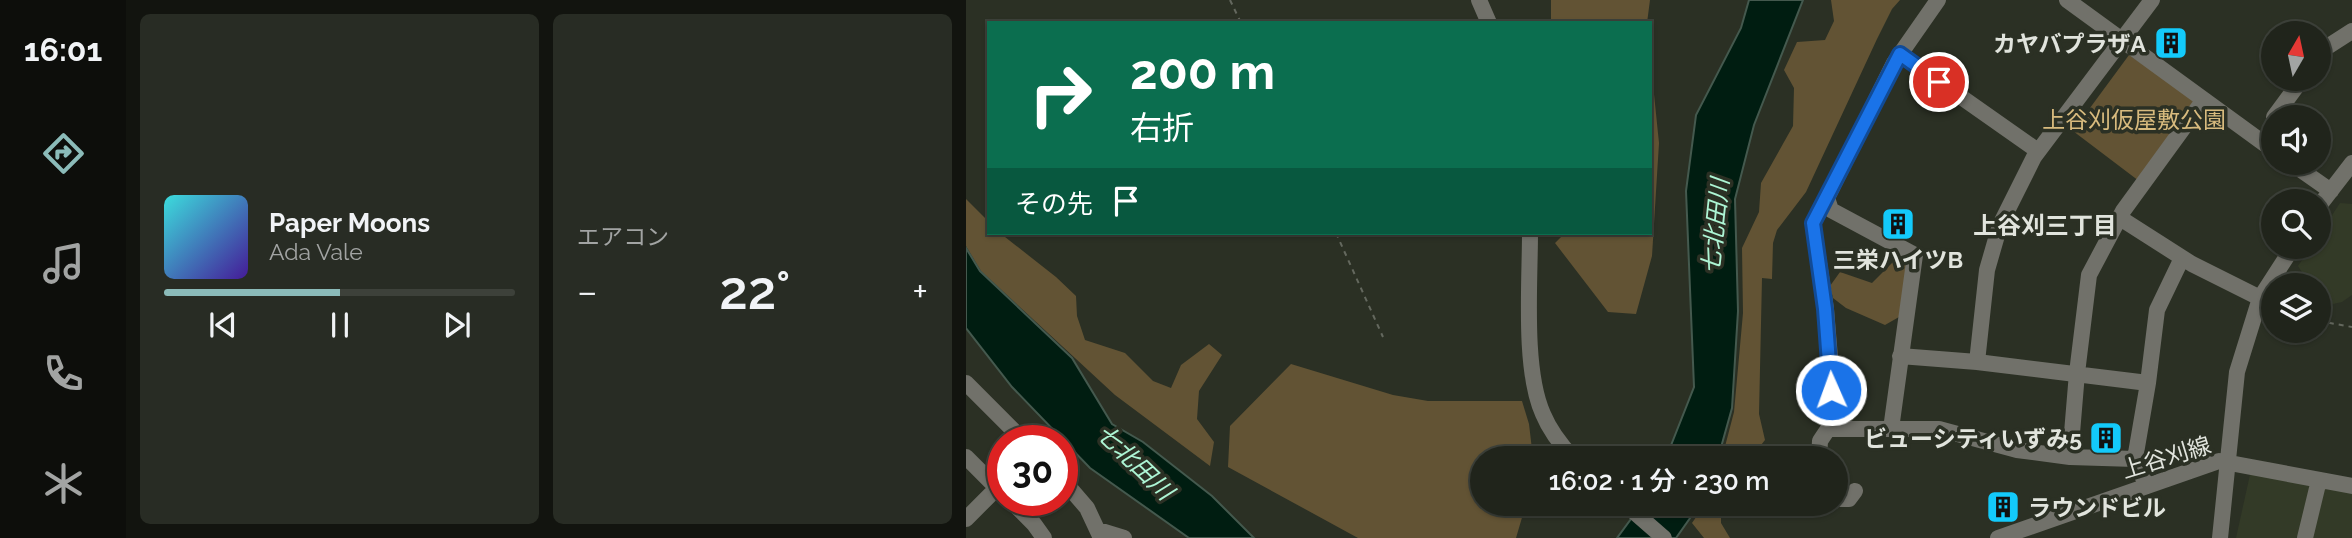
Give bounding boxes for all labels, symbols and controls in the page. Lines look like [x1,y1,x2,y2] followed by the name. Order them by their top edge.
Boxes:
[2261,21,2331,91] north arrow
[2261,21,2331,343] map controls
[2152,24,2190,62] building icon: カヤバプラザA
[1993,30,2147,57] place label: カヤバプラザA
[24,31,102,68] text: 16:01
[1130,43,1275,100] text: 200 m
[1015,49,1106,140] icon: right
[1909,52,1969,112] pin
[1920,63,1958,101] icon: arrive
[2261,105,2331,175] button: sound
[2042,106,2226,133] park label: 上谷刈仮屋敷公園
[1130,109,1194,146] text: 右折
[39,129,88,178] icon: directions
[1696,174,1735,275] water label: 七北田川
[1107,182,1145,220] icon: arrive
[1015,189,1093,219] text: その先
[2261,189,2331,259] button: search
[1879,205,1917,243] building icon: 三栄ハイツB
[269,208,430,238] text: Paper Moons
[1973,211,2117,240] district label: 上谷刈三丁目
[577,223,669,250] text: エアコン
[269,238,363,265] text: Ada Vale
[39,239,88,288] icon: music
[1833,246,1963,273] place label: 三栄ハイツB
[719,260,790,321] text: 22°
[577,269,597,314] text: −
[912,269,928,314] text: +
[2261,273,2331,343] button: layers
[204,306,242,344] icon: previous
[321,306,359,344] icon: pause
[438,306,476,344] icon: next
[39,349,88,398] icon: phone
[1794,353,1868,427] position arrow
[1090,418,1182,508] water label: 七北田川
[2087,419,2125,457] building icon: ビューシティいずみ5
[987,425,1078,516] speed limit sign: 30
[1864,425,2082,452] place label: ビューシティいずみ5
[2118,431,2214,483] street label: 上谷刈線
[39,459,88,508] icon: climate
[1549,466,1769,496] text: 16:02 · 1 分 · 230 m
[1984,488,2022,526] building icon: ラウンドビル
[2028,494,2166,521] place label: ラウンドビル

